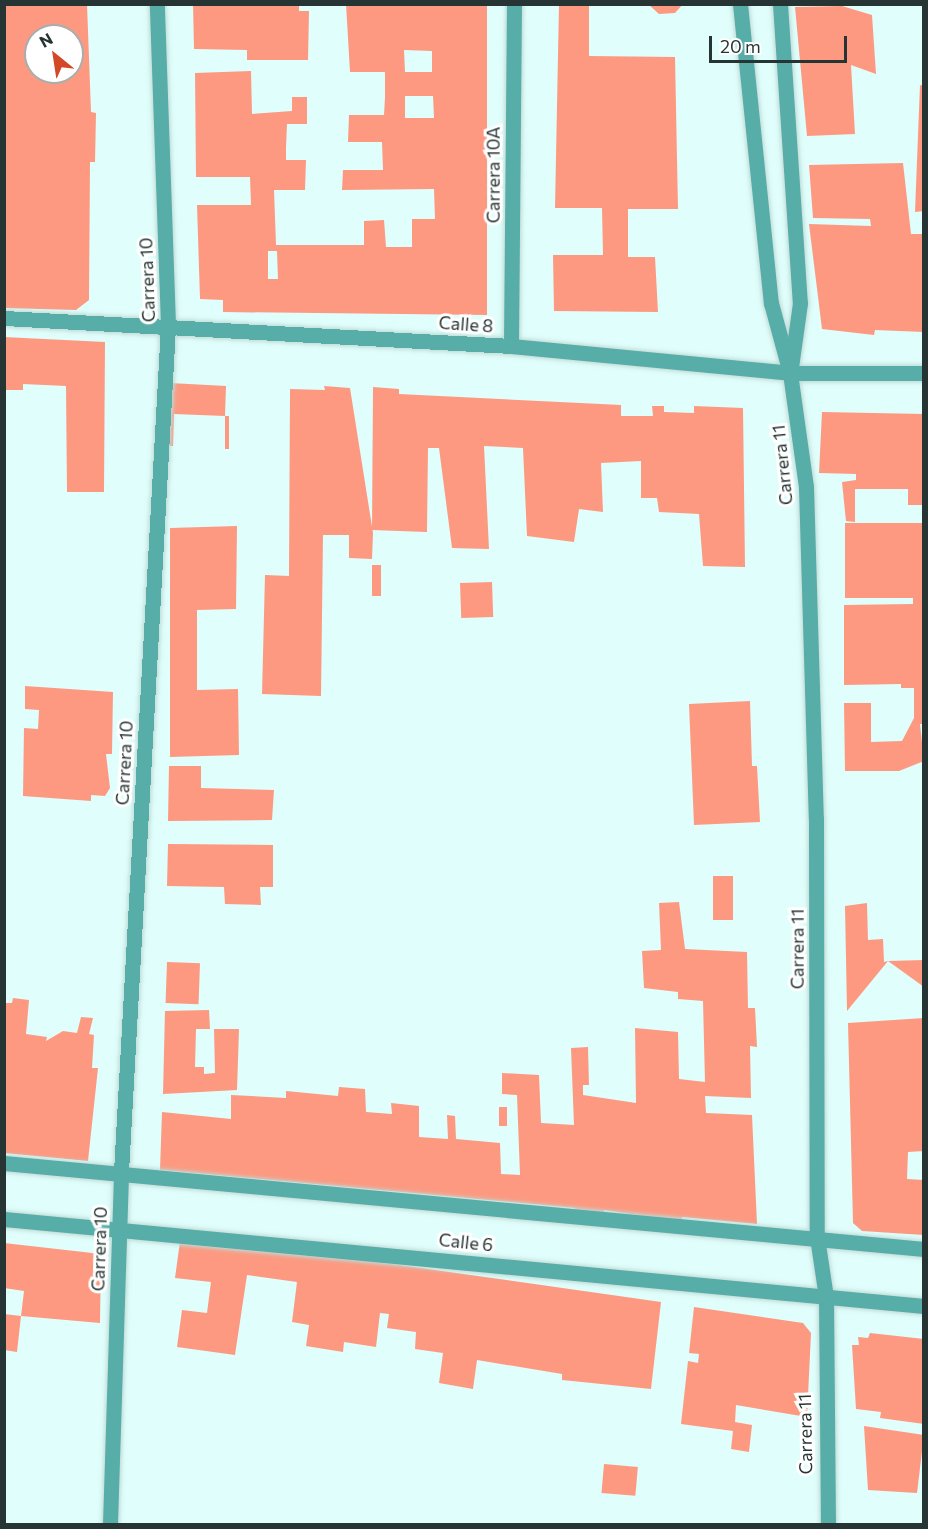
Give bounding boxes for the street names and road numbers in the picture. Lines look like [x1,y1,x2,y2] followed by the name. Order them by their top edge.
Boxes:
[482,127,504,223] street label: Carrera 10A
[135,237,159,323] street label: Carrera 10
[438,311,494,337] street label: Calle 8
[767,424,797,506] street label: Carrera 11
[111,720,137,806] street label: Carrera 10
[786,909,808,989] street label: Carrera 11
[87,1206,111,1292] street label: Carrera 10
[438,1228,494,1256] street label: Calle 6
[793,1394,817,1474] street label: Carrera 11

